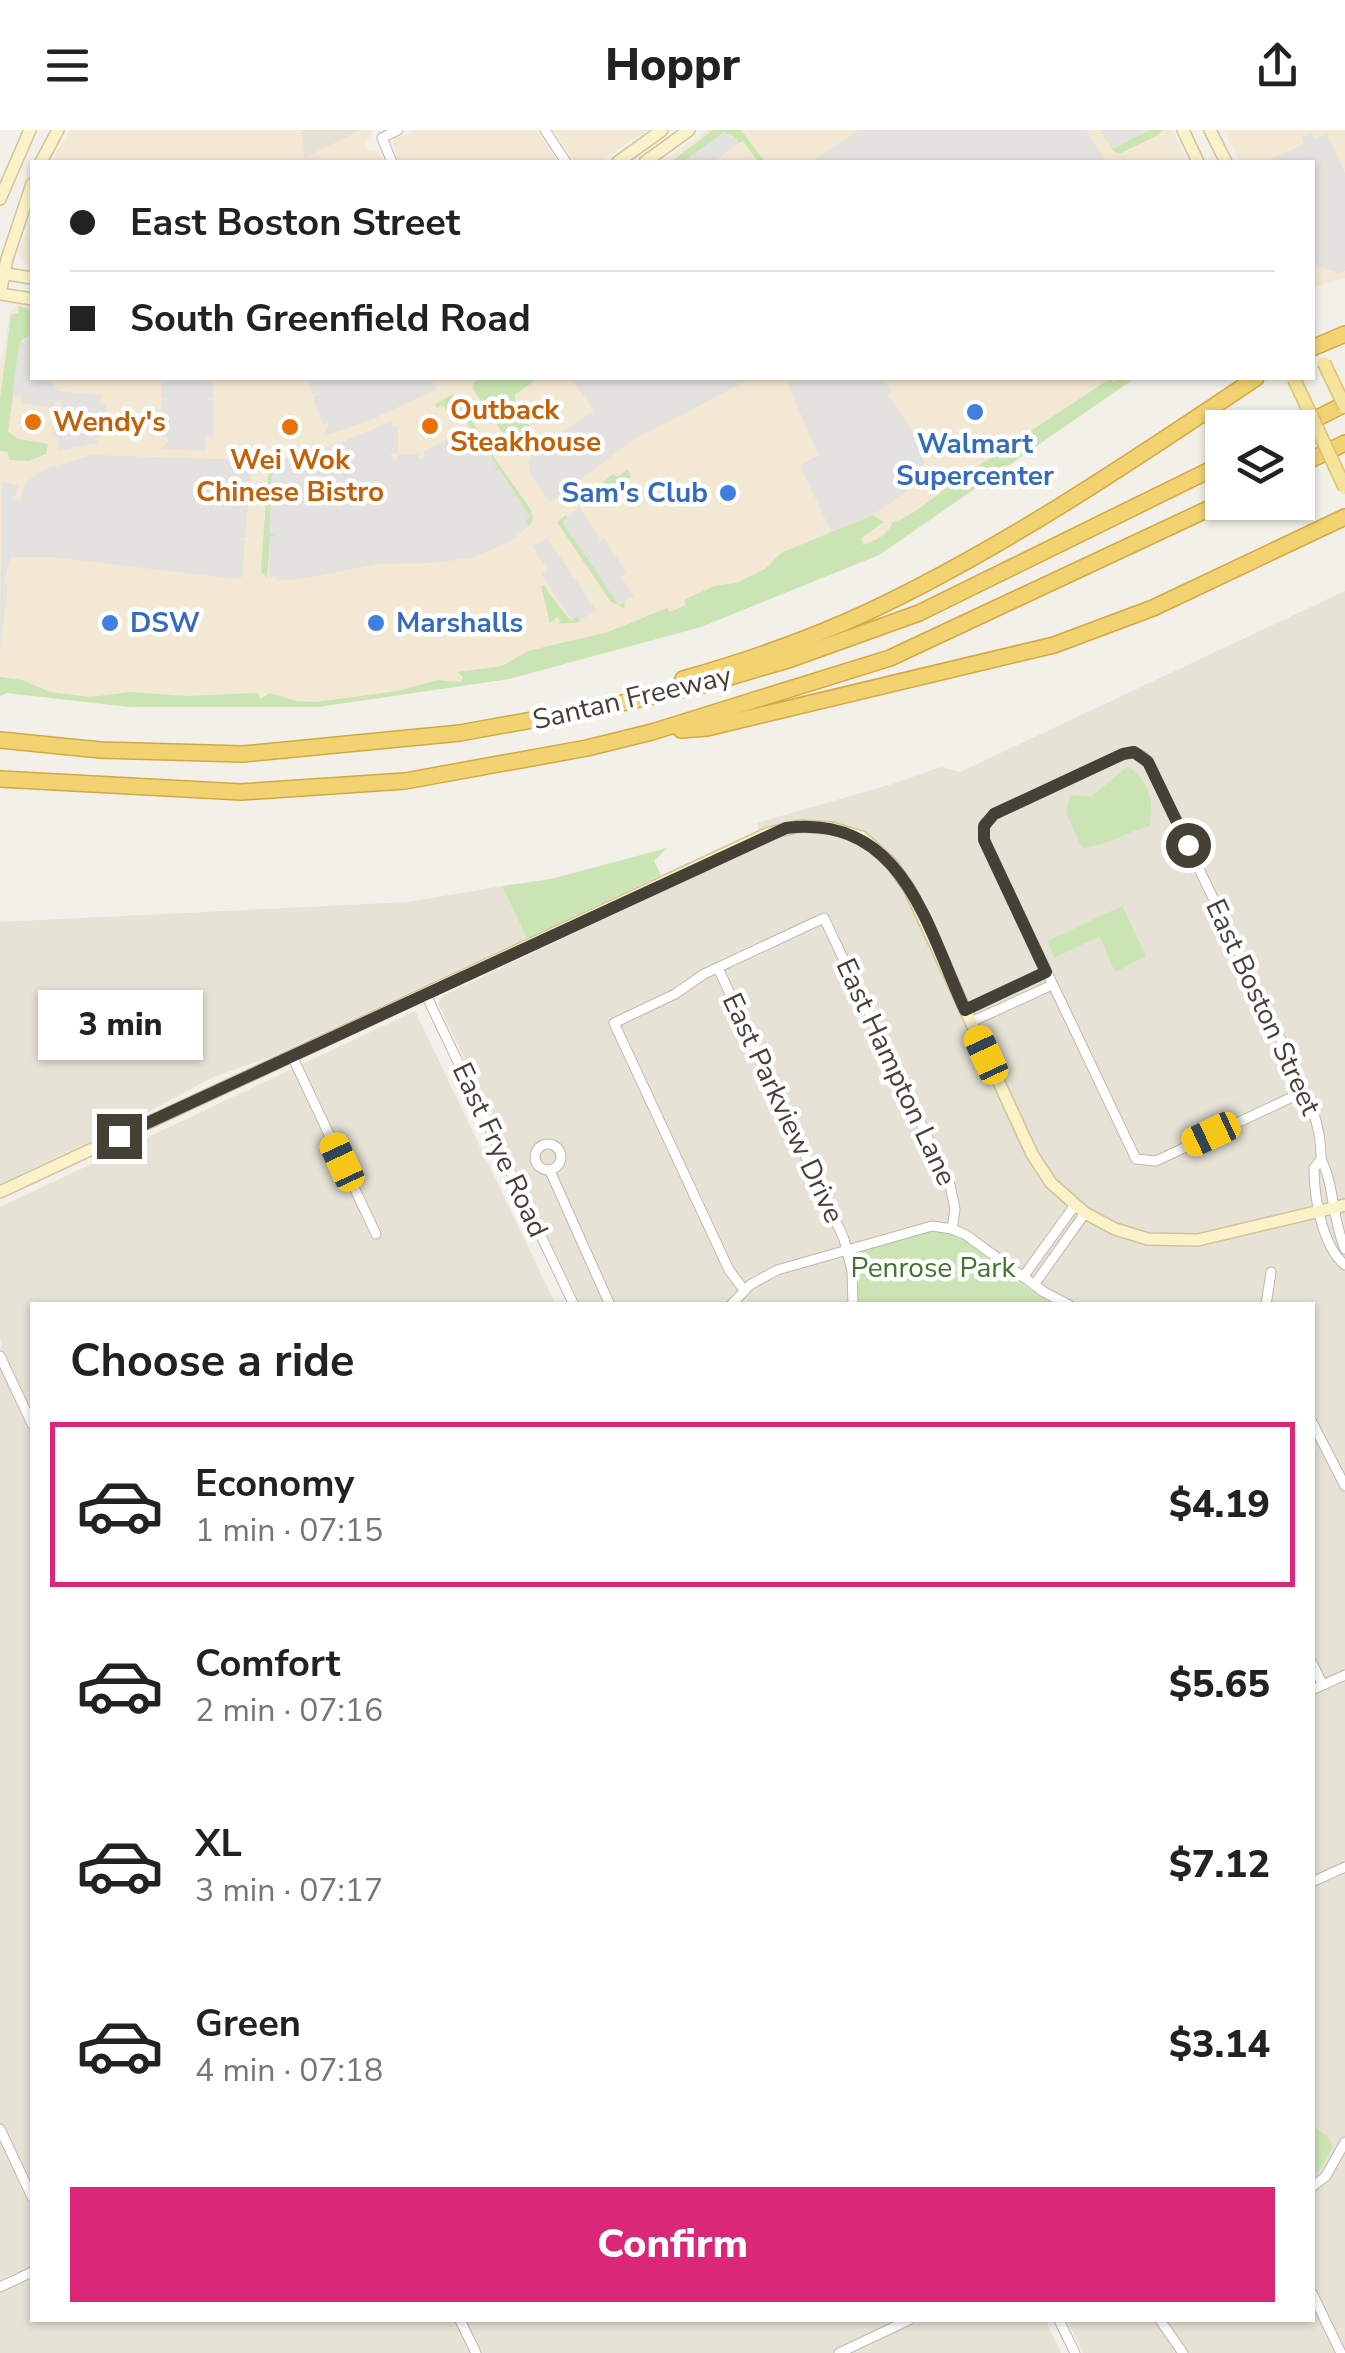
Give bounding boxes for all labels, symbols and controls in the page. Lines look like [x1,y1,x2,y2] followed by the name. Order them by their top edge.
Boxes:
[605,35,740,96] text: Hoppr
[40,38,95,93] icon: menu
[1250,38,1305,93] icon: share
[130,197,460,248] text: East Boston Street
[130,293,531,344] text: South Greenfield Road
[450,391,601,461] place label: Outback Steakhouse
[964,401,986,423] marker: Walmart Supercenter
[53,403,166,441] place label: Wendy's
[1205,410,1315,520] map controls
[1205,410,1315,520] button: layers
[22,411,44,433] marker: Wendy's
[419,415,441,437] marker: Outback Steakhouse
[279,416,301,438] marker: Wei Wok Chinese Bistro
[896,425,1054,495] place label: Walmart Supercenter
[196,441,384,511] place label: Wei Wok Chinese Bistro
[562,474,708,512] place label: Sam's Club
[717,482,739,504] marker: Sam's Club
[130,604,200,642] place label: DSW
[396,604,523,642] place label: Marshalls
[99,612,121,634] marker: DSW
[365,612,387,634] marker: Marshalls
[529,657,736,739] street label: Santan Freeway
[1166,823,1211,868] route start
[1196,893,1330,1121] street label: East Boston Street
[827,952,965,1192] street label: East Hampton Lane
[713,987,853,1229] street label: East Parkview Drive
[36,991,202,1061] callout: 3 min
[78,1003,163,1046] text: 3 min
[960,1021,1012,1089] car
[443,1056,557,1244] street label: East Frye Road
[1177,1108,1245,1160] car
[97,1114,142,1159] route end
[316,1128,368,1196] car
[851,1249,1016,1287] park label: Penrose Park
[70,1331,355,1392] text: Choose a ride
[195,1458,354,1509] text: Economy
[75,1460,165,1550] icon: car
[1169,1479,1270,1530] text: $4.19
[195,1509,383,1552] text: 1 min · 07:15
[195,1638,340,1689] text: Comfort
[75,1640,165,1730] icon: car
[1169,1659,1270,1710] text: $5.65
[195,1689,383,1732] text: 2 min · 07:16
[195,1818,242,1869] text: XL
[75,1820,165,1910] icon: car
[1169,1839,1270,1890] text: $7.12
[195,1869,383,1912] text: 3 min · 07:17
[195,1998,301,2049] text: Green
[75,2000,165,2090] icon: car
[1169,2019,1270,2070] text: $3.14
[195,2049,383,2092] text: 4 min · 07:18
[70,2187,1275,2302] button: Confirm

